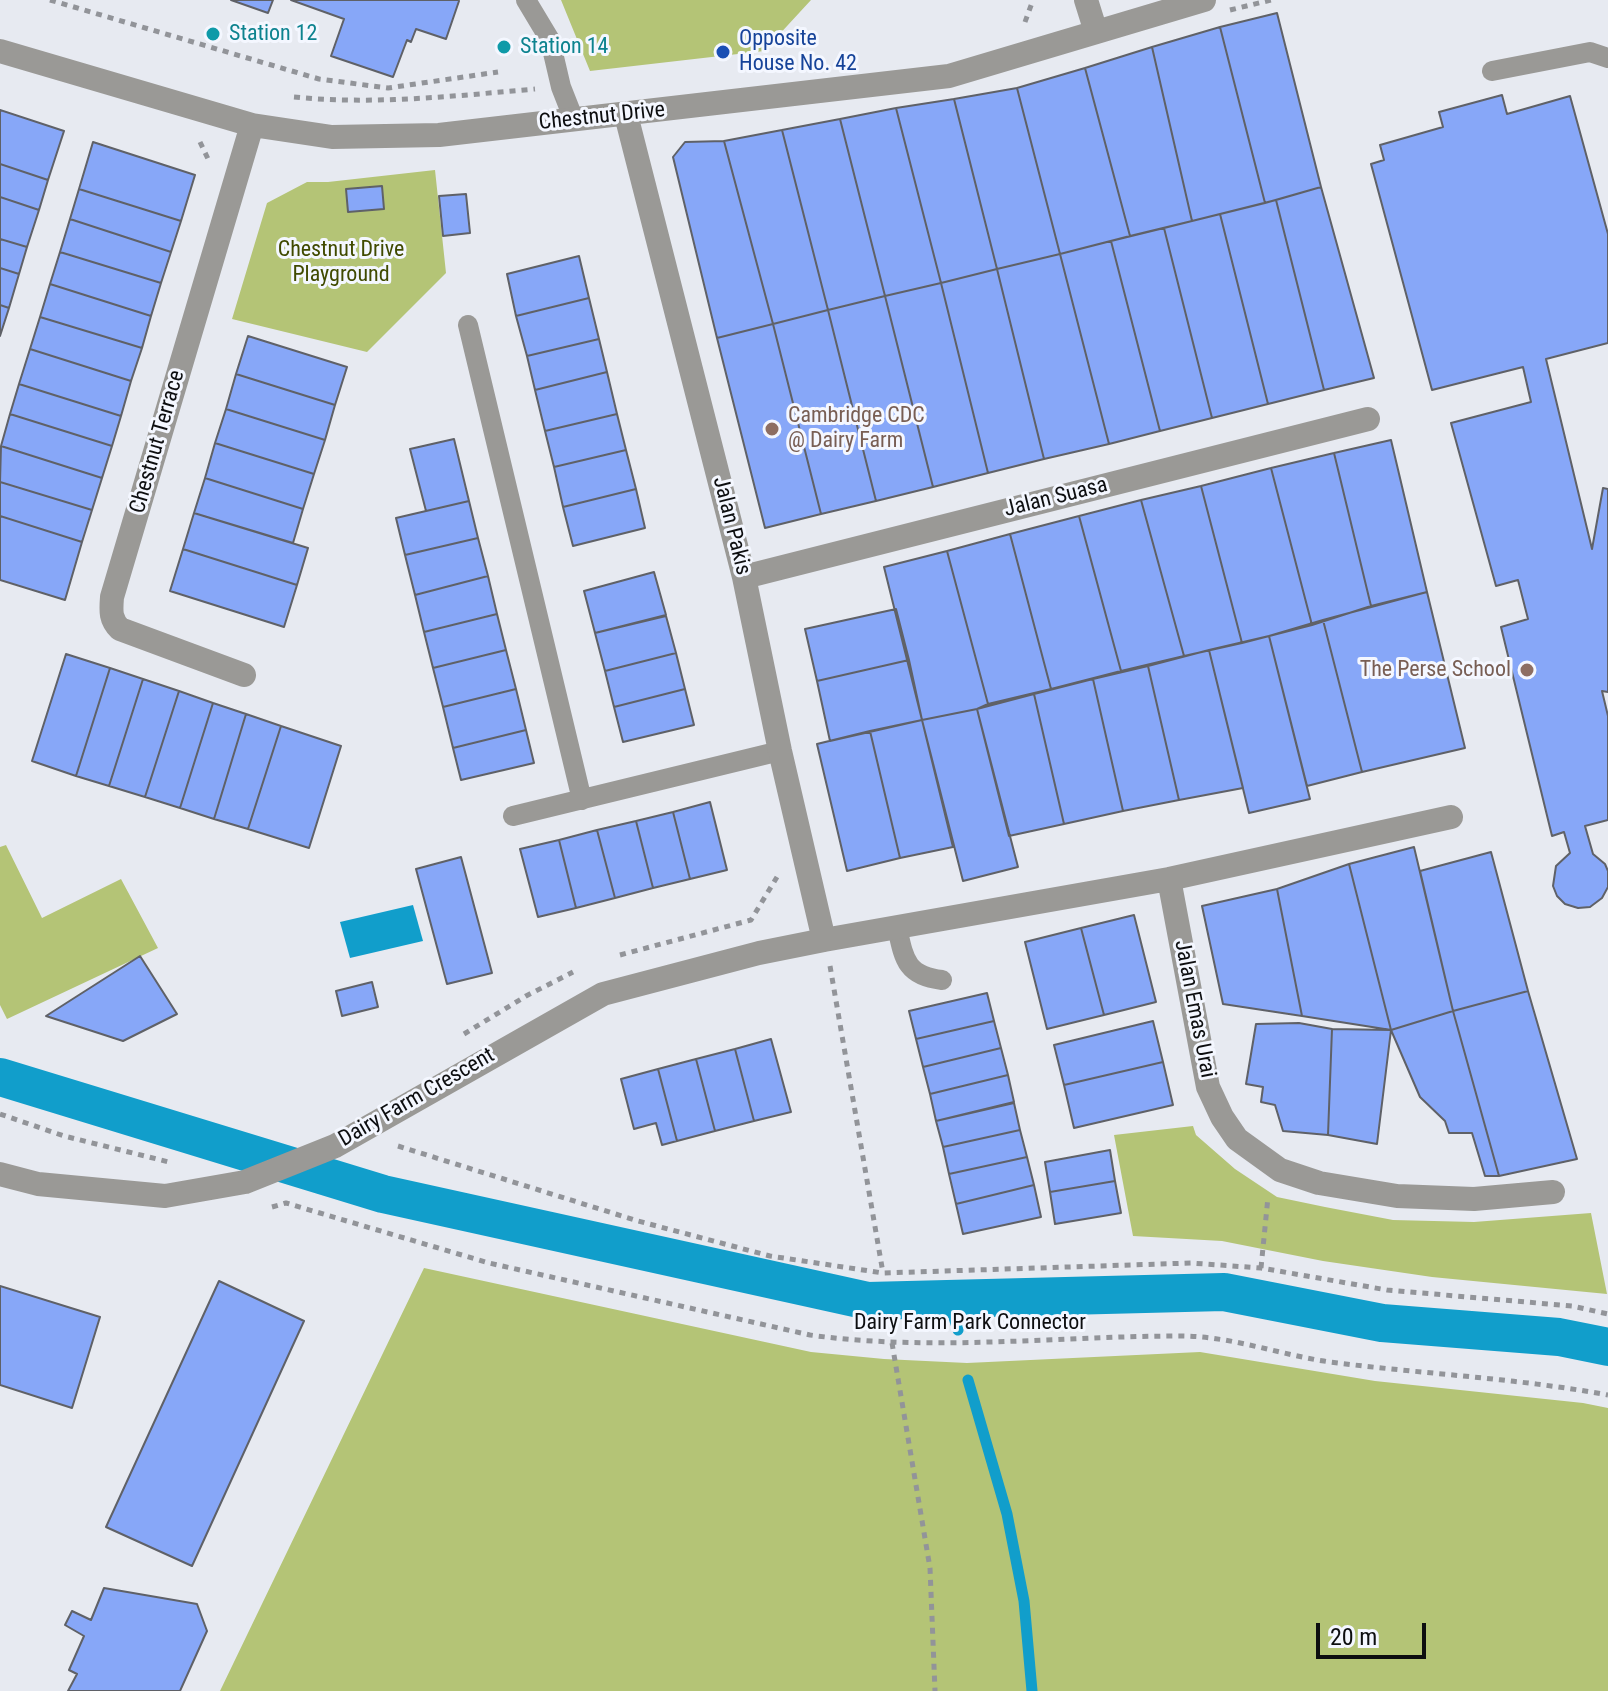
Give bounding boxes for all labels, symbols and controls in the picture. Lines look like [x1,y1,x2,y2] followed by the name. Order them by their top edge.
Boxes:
[229,21,317,47] place label: Station 12
[204,25,222,43] marker: Station 12
[739,26,857,78] place label: Opposite House No. 42
[520,34,608,60] place label: Station 14
[495,38,513,56] marker: Station 14
[714,43,732,61] marker: Opposite House No. 42
[538,97,666,137] street label: Chestnut Drive
[278,237,404,288] park label: Chestnut Drive Playground
[125,367,191,517] street label: Chestnut Terrace
[788,403,925,454] place label: Cambridge CDC @ Dairy Farm
[763,420,781,438] marker: Cambridge CDC @ Dairy Farm
[1002,472,1110,524] street label: Jalan Suasa
[706,474,756,578] street label: Jalan Pakis
[1360,657,1511,683] place label: The Perse School
[1518,661,1536,679] marker: The Perse School
[1168,938,1220,1080] street label: Jalan Emas Urai
[335,1043,499,1153] street label: Dairy Farm Crescent
[854,1310,1086,1336] street label: Dairy Farm Park Connector
[1320,1607,1430,1657] scale bar
[1330,1623,1377,1651] text: 20 m

